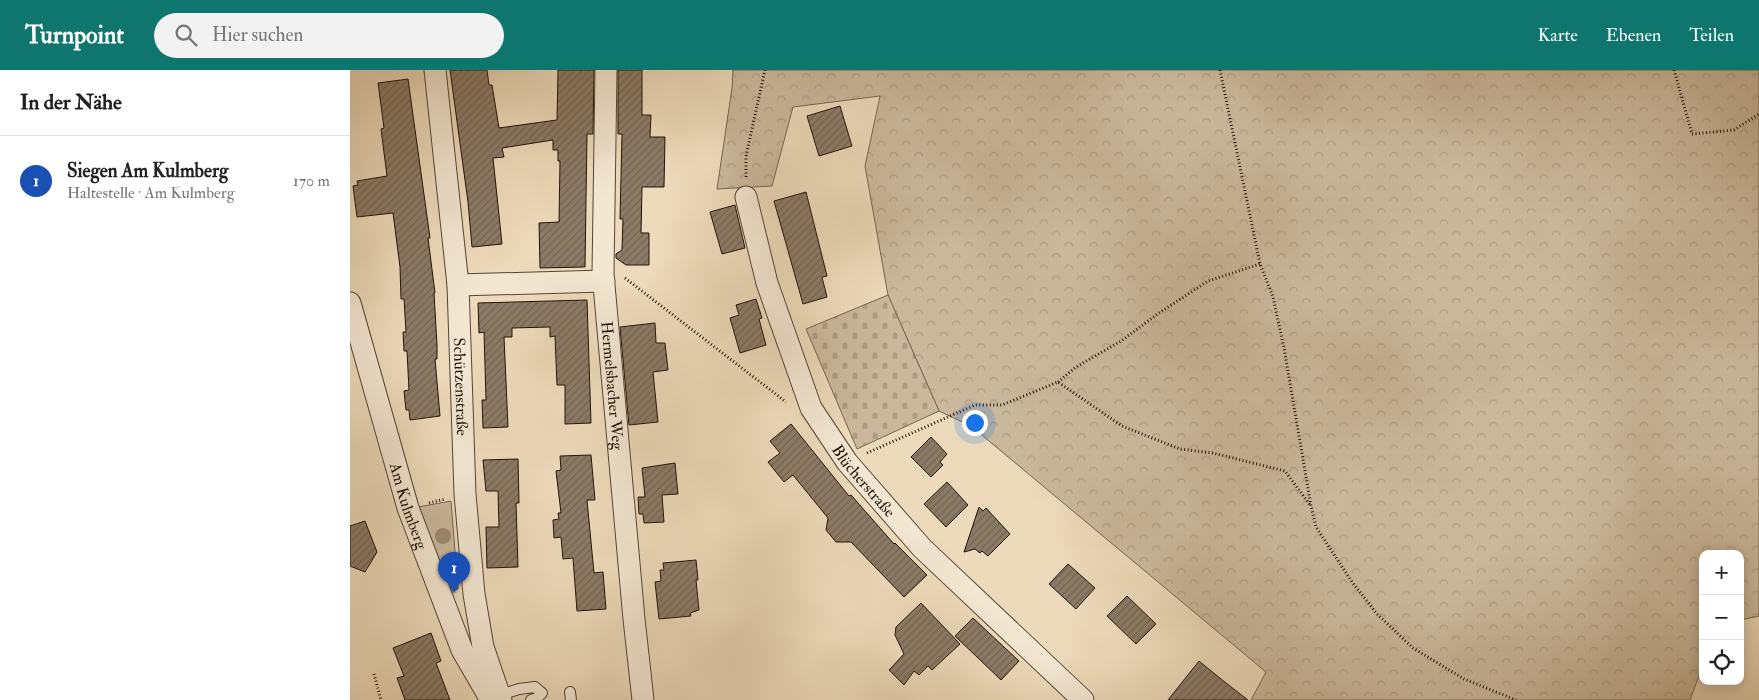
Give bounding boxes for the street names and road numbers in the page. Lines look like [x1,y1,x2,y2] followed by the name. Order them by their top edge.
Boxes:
[596,320,628,452] street label: Hermelsbacher Weg
[449,337,472,437] street label: Schützenstraße
[827,441,900,522] street label: Blücherstraße
[384,459,432,553] street label: Am Kulmberg

